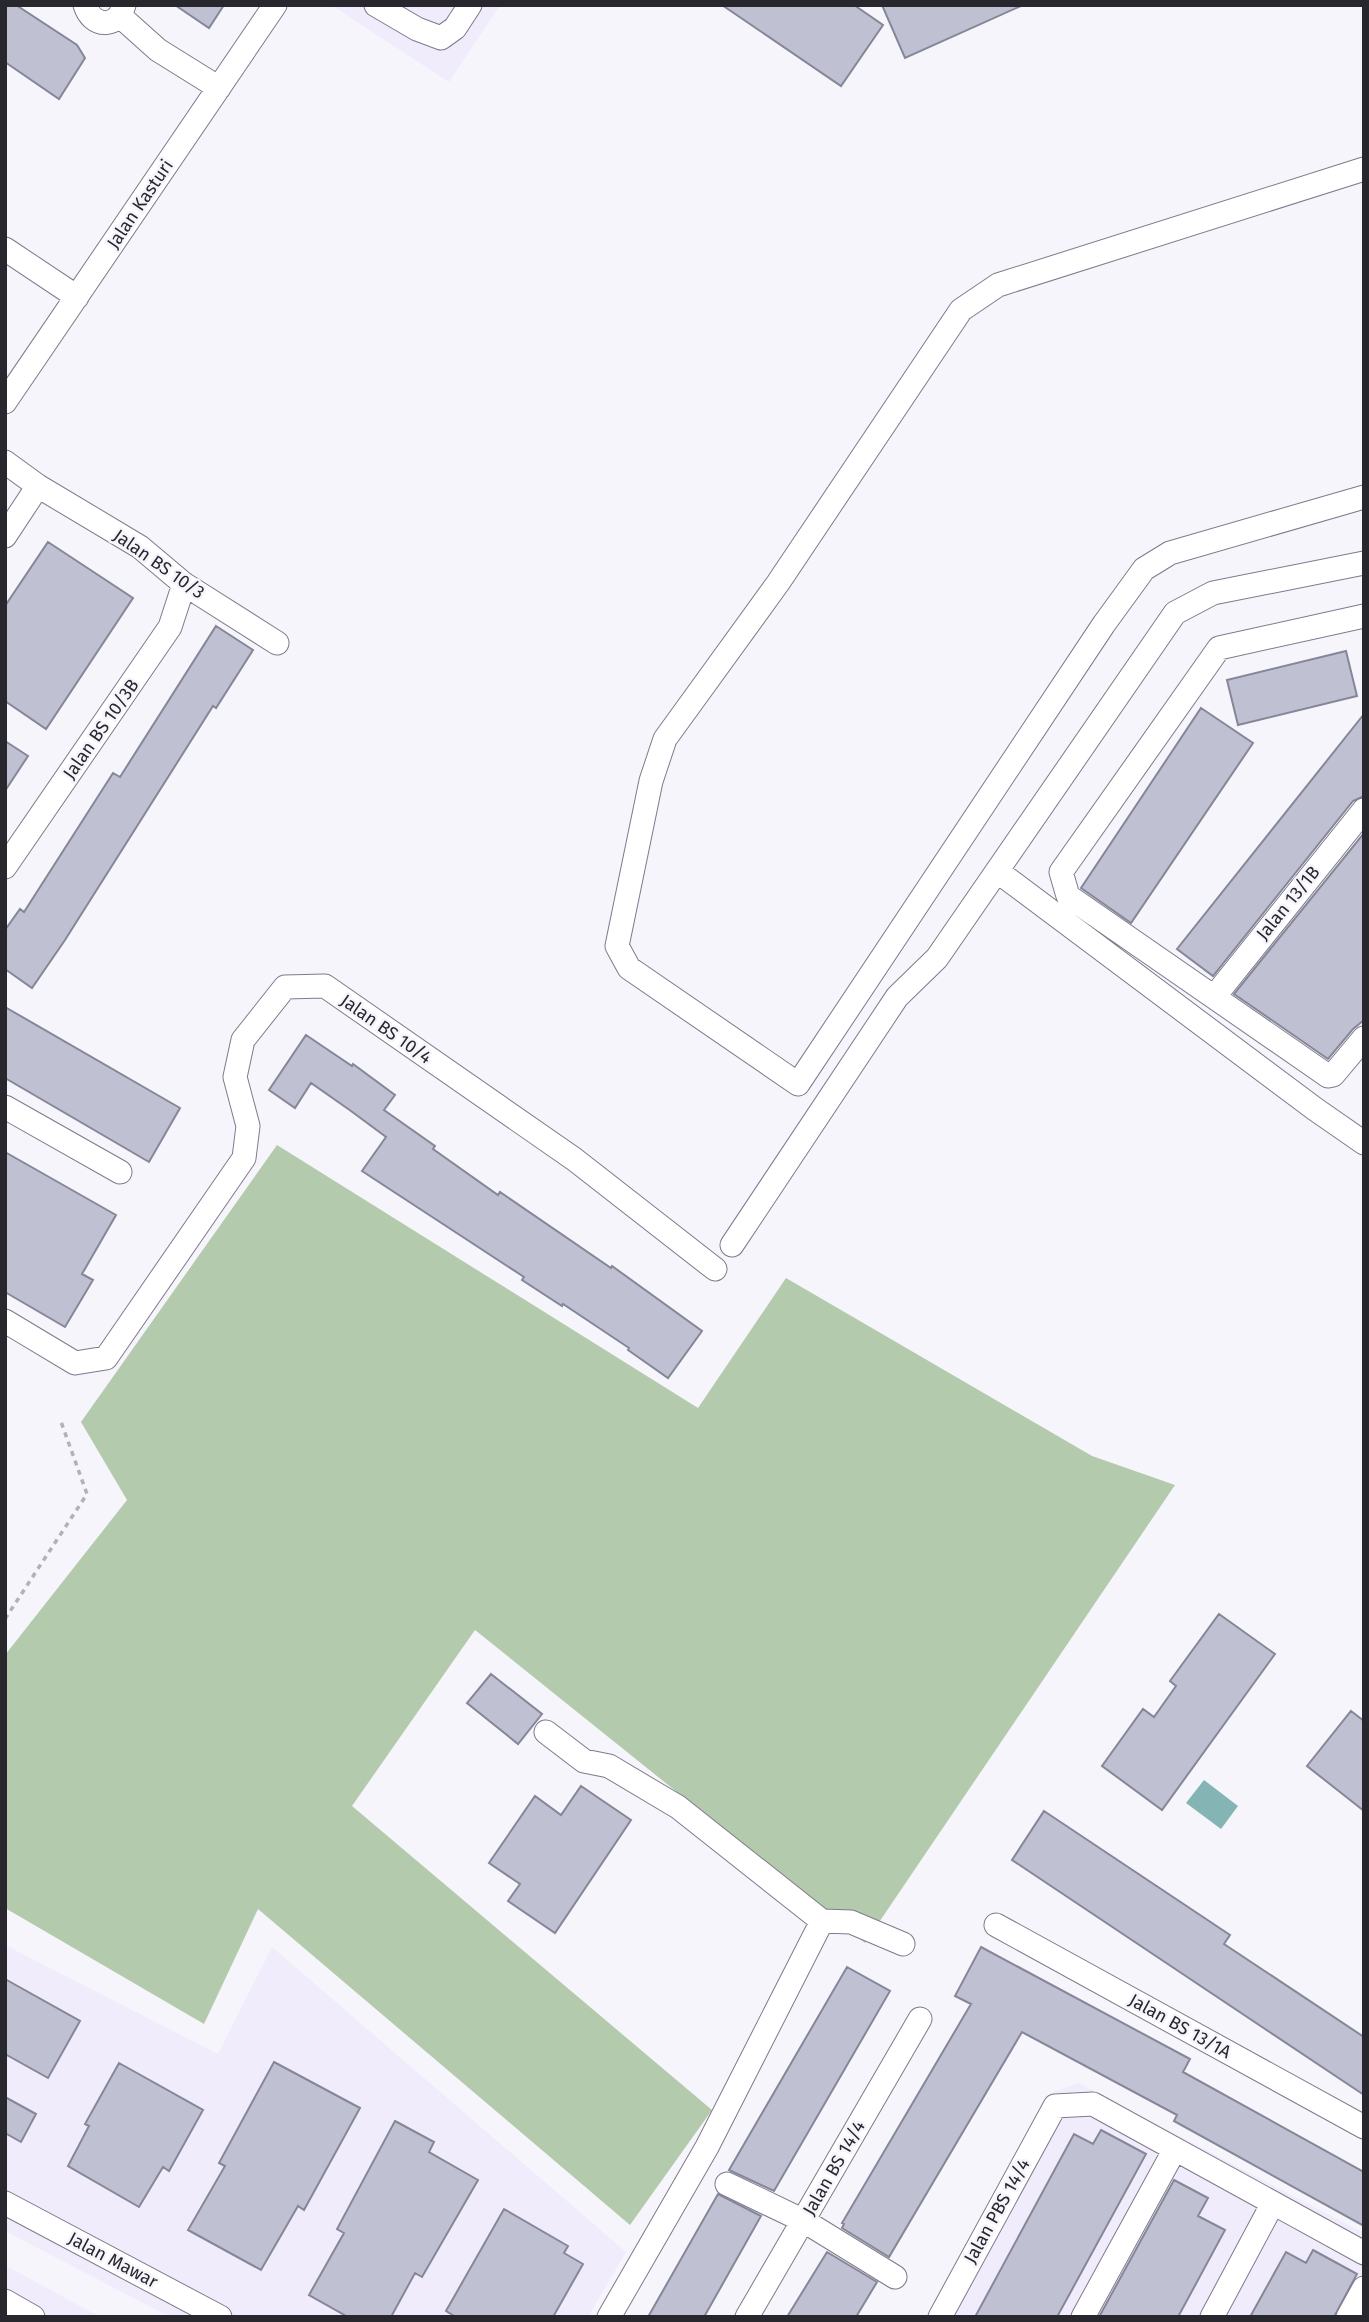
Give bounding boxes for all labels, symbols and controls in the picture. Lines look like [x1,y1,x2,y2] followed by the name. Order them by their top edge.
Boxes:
[102,155,178,253] street label: Jalan Kasturi
[109,525,209,603] street label: Jalan BS 10/3
[58,675,144,783] street label: Jalan BS 10/3B
[1251,862,1325,944] street label: Jalan 13/1B
[336,989,436,1069] street label: Jalan BS 10/4
[1125,1989,1236,2063] street label: Jalan BS 13/1A
[798,2116,870,2219] street label: Jalan BS 14/4
[959,2155,1035,2267] street label: Jalan PBS 14/4
[64,2227,162,2293] street label: Jalan Mawar

